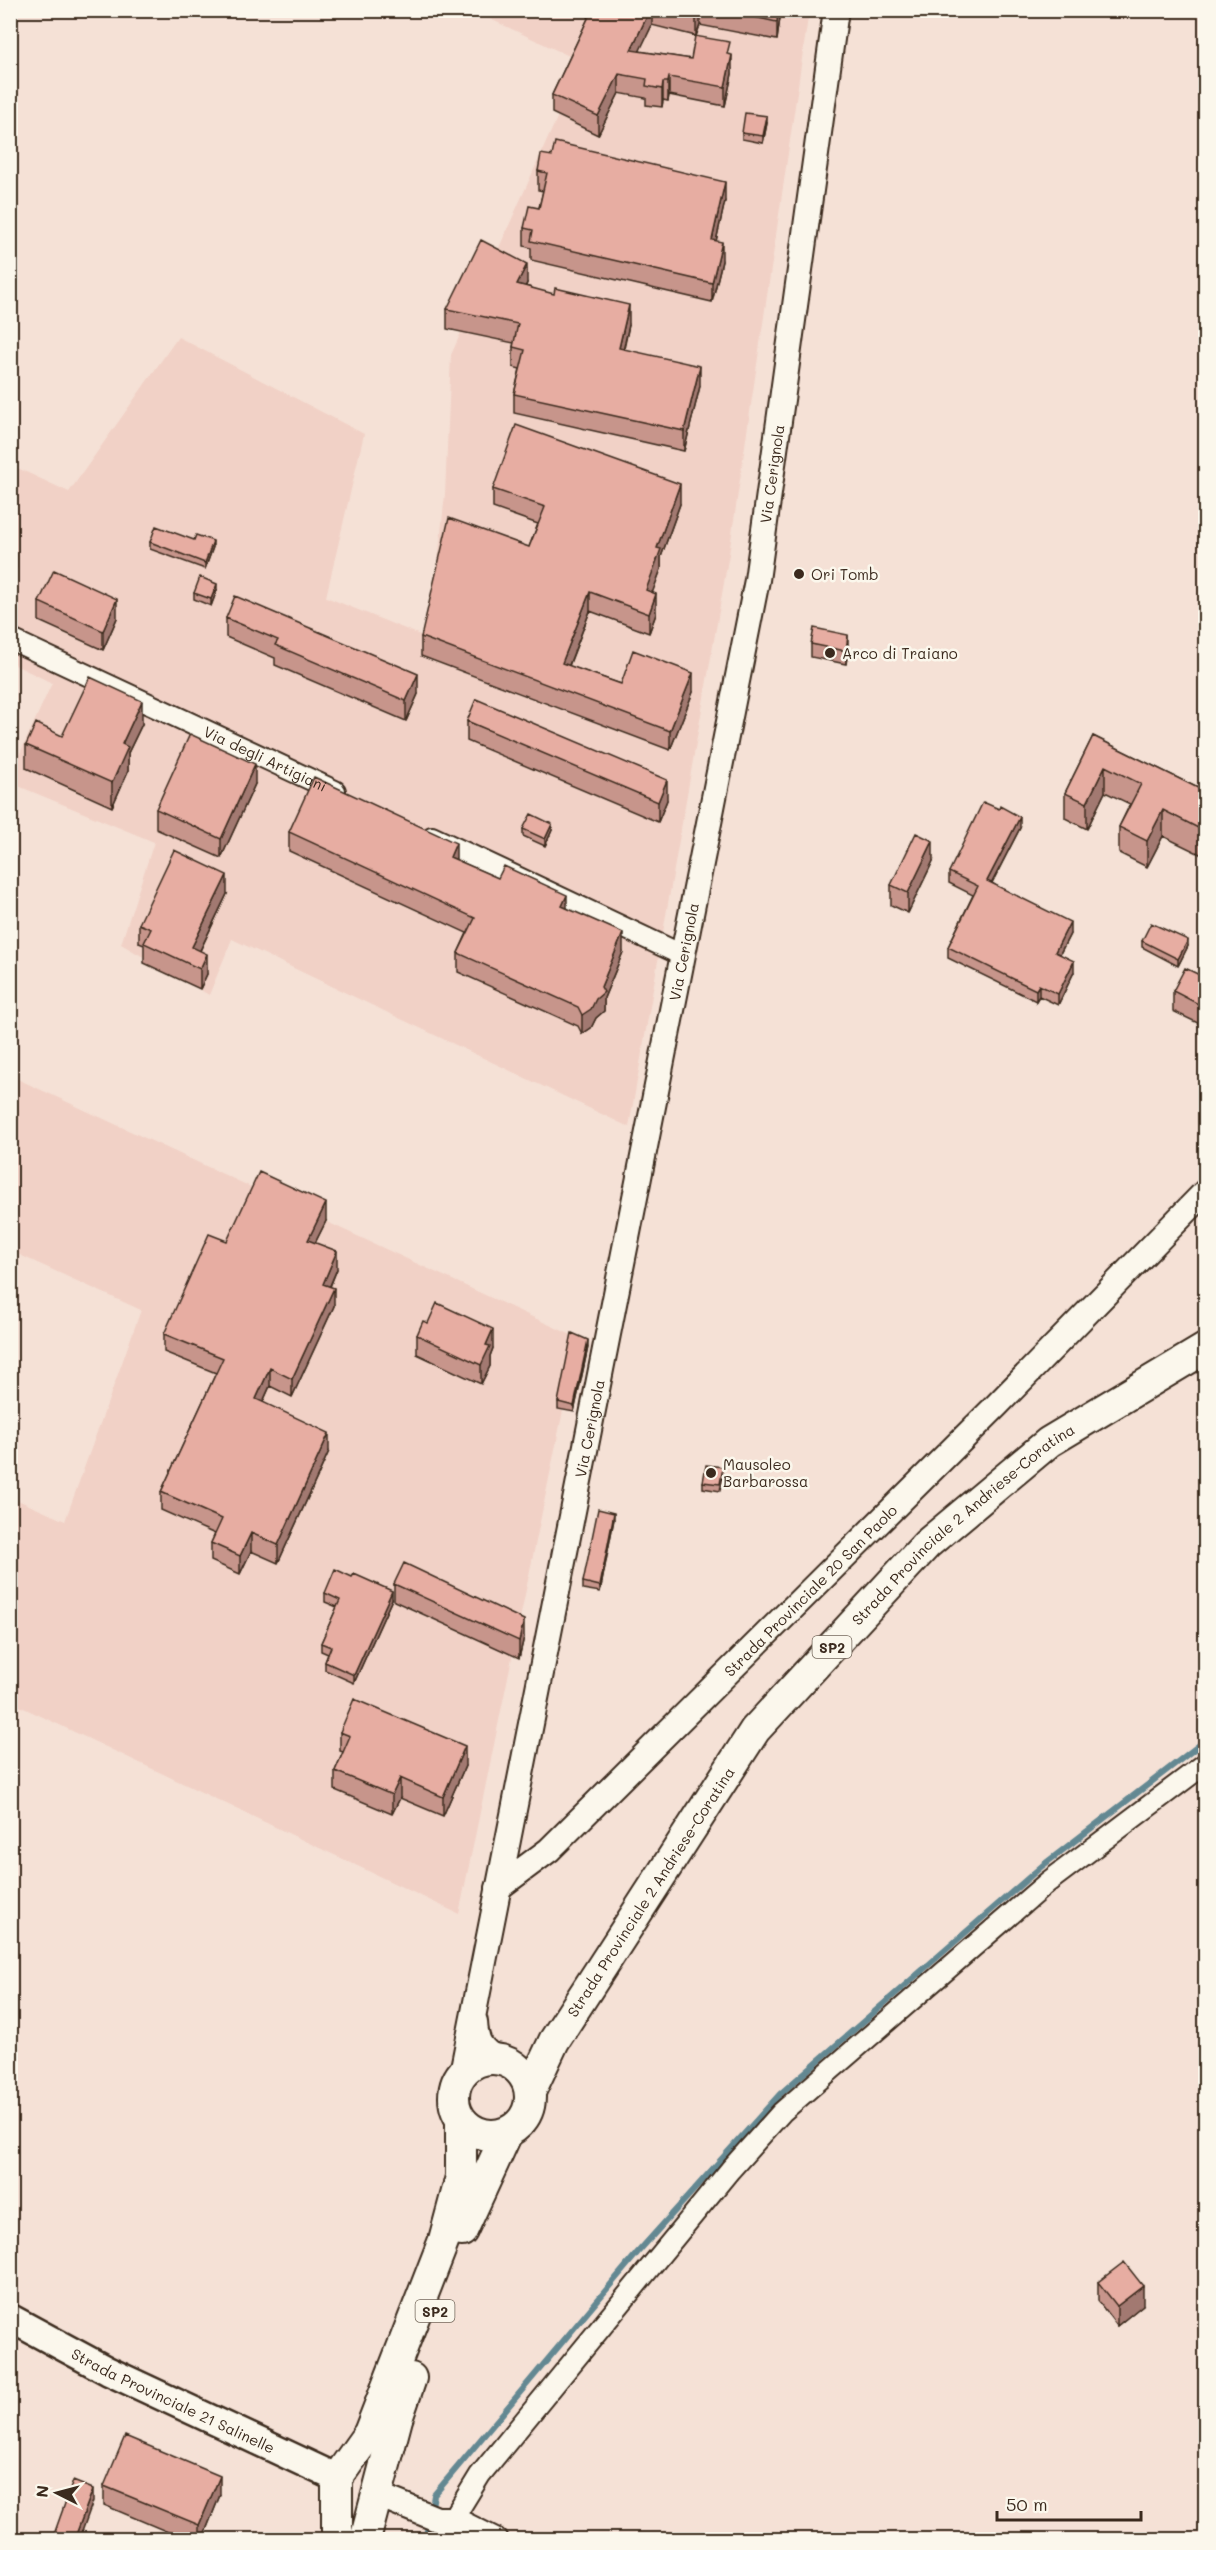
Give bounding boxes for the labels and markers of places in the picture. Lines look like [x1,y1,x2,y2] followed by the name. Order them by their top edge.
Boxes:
[811,564,879,584] place label: Ori Tomb
[792,567,806,581] marker: Ori Tomb
[842,643,958,663] place label: Arco di Traiano
[823,646,837,660] marker: Arco di Traiano
[723,1454,808,1491] place label: Mausoleo Barbarossa
[704,1466,718,1480] marker: Mausoleo Barbarossa

